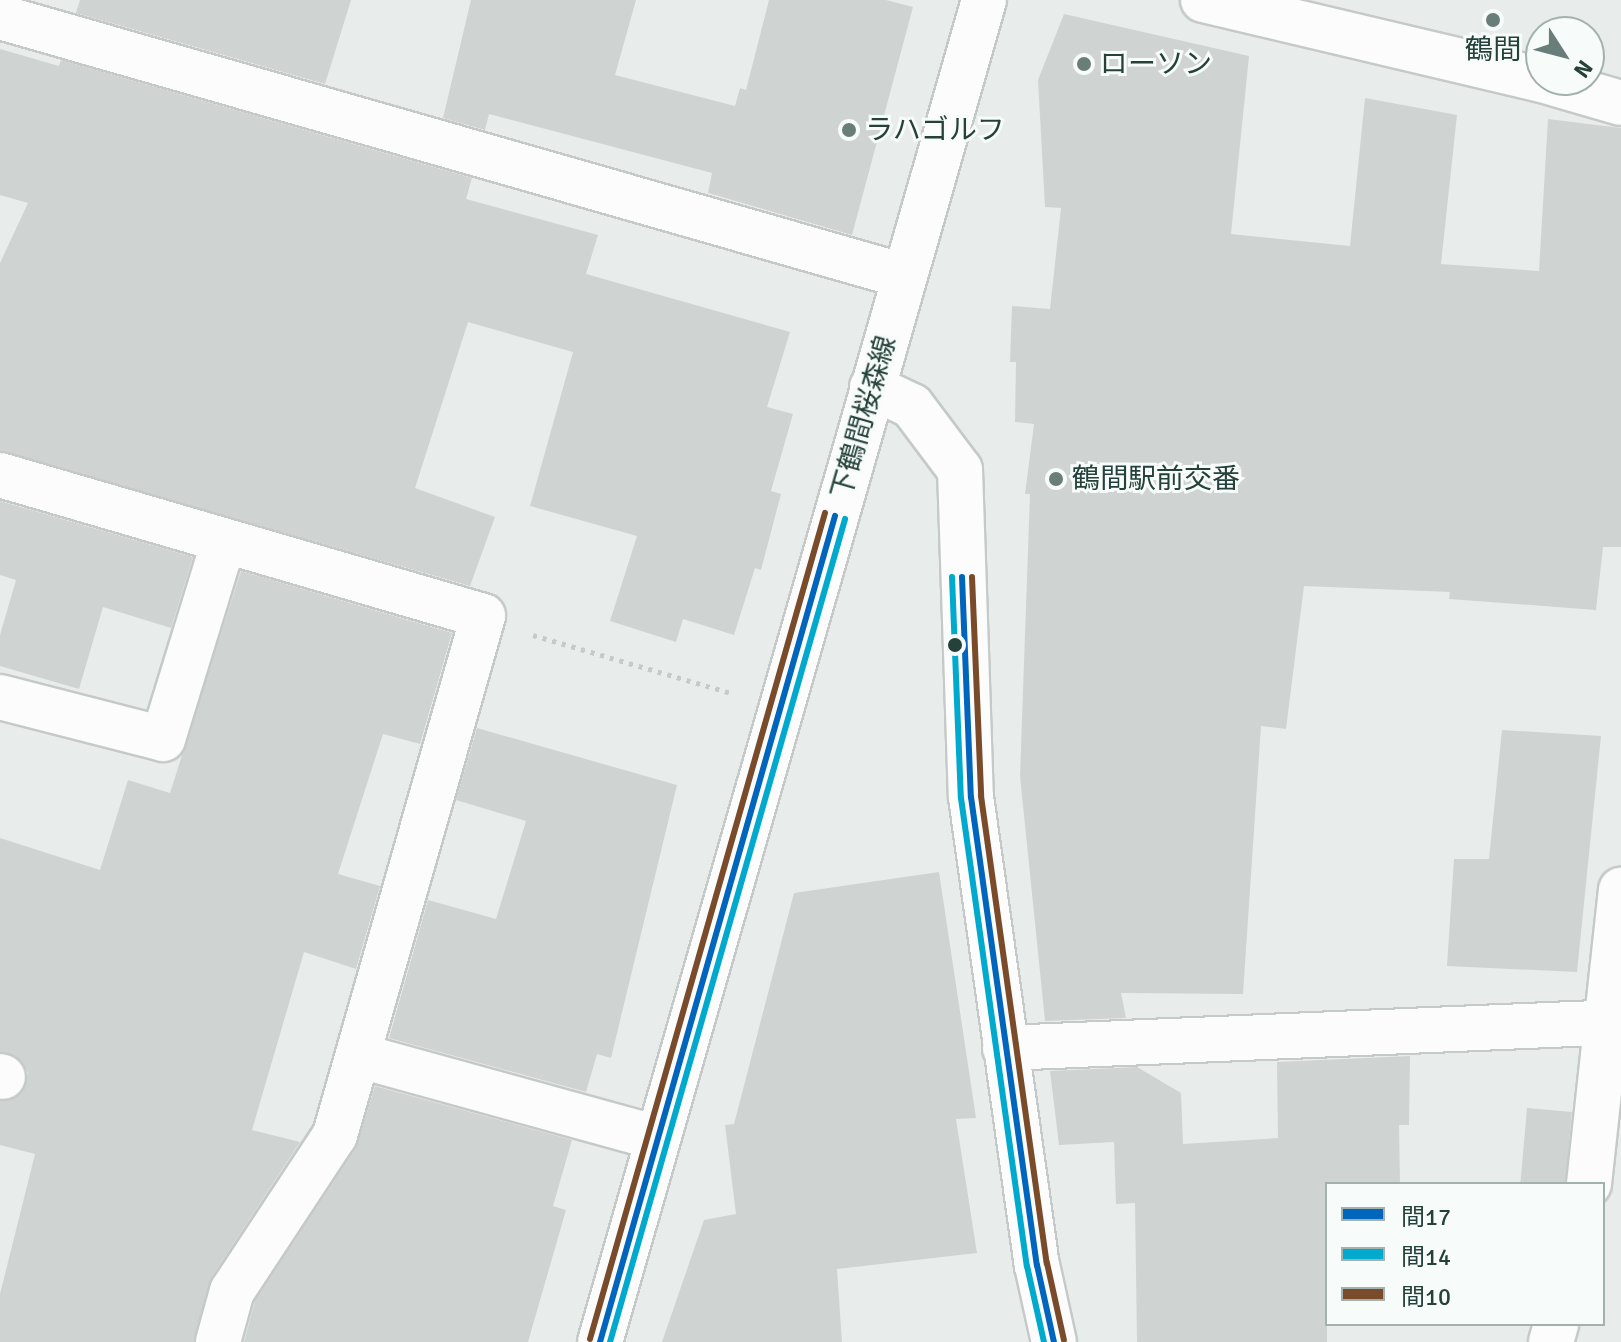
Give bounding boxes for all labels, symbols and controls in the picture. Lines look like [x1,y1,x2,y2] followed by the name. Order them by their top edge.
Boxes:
[1484,11,1502,29] marker: 鶴間
[1525,16,1605,96] north arrow
[1465,33,1521,67] place label: 鶴間
[1100,47,1212,81] place label: ローソン
[1075,55,1093,73] marker: ローソン
[1568,55,1599,83] text: N
[865,113,1005,147] place label: ラハゴルフ
[840,121,858,139] marker: ラハゴルフ
[825,332,903,502] street label: 下鶴間桜森線
[1072,462,1240,496] place label: 鶴間駅前交番
[1047,470,1065,488] marker: 鶴間駅前交番
[947,637,963,653] unlabelled marker
[1325,1182,1605,1326] legend
[1401,1202,1451,1232] text: 間17
[1401,1242,1451,1272] text: 間14
[1401,1282,1451,1312] text: 間10

